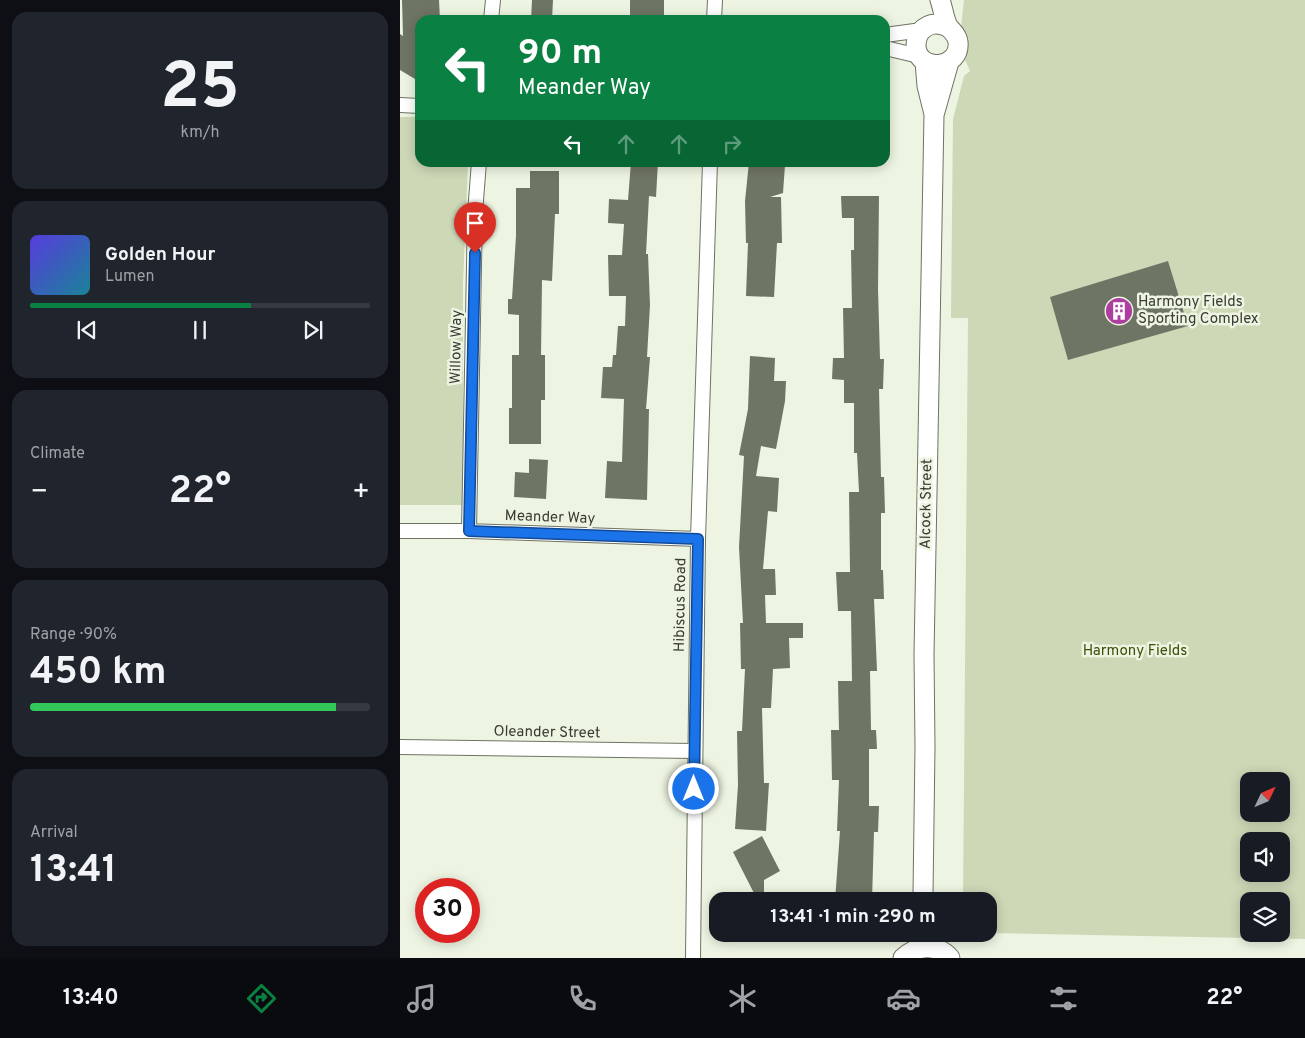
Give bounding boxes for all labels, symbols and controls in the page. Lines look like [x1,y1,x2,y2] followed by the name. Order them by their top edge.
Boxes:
[518,32,602,76] text: 90 m
[435,35,500,100] icon: left
[160,49,240,131] text: 25
[518,75,651,102] text: Meander Way
[181,123,219,143] text: km/h
[559,130,587,158] icon: left
[612,130,640,158] icon: ahead
[665,130,693,158] icon: ahead
[718,130,746,158] icon: right
[454,202,496,253] pin
[461,209,489,237] icon: arrive
[105,243,216,267] text: Golden Hour
[105,267,155,287] text: Lumen
[1138,293,1259,329] place label: Harmony Fields Sporting Complex
[1104,296,1134,326] building icon: Harmony Fields Sporting Complex
[447,310,467,384] street label: Willow Way
[73,316,101,344] icon: previous
[186,316,214,344] icon: pause
[299,316,327,344] icon: next
[30,444,85,464] text: Climate
[917,459,937,549] street label: Alcock Street
[169,468,231,517] text: 22°
[30,475,48,511] text: −
[352,475,370,511] text: +
[504,507,596,529] street label: Meander Way
[671,558,691,652] street label: Hibiscus Road
[30,625,117,645] text: Range · 90%
[1083,642,1187,661] park label: Harmony Fields
[30,649,167,698] text: 450 km
[493,723,601,743] street label: Oleander Street
[667,762,719,814] position arrow
[1240,772,1290,822] north arrow
[1240,772,1290,942] map controls
[30,823,78,843] text: Arrival
[1240,832,1290,882] button: sound
[30,847,117,896] text: 13:41
[415,878,480,943] speed limit sign: 30
[1240,892,1290,942] button: layers
[770,905,936,929] text: 13:41 · 1 min · 290 m
[244,981,279,1016] icon: directions
[404,981,439,1016] icon: music
[565,981,600,1016] icon: phone
[725,981,760,1016] icon: climate
[886,981,921,1016] icon: car
[1046,981,1081,1016] icon: filters
[63,985,119,1012] text: 13:40
[1206,985,1242,1012] text: 22°

